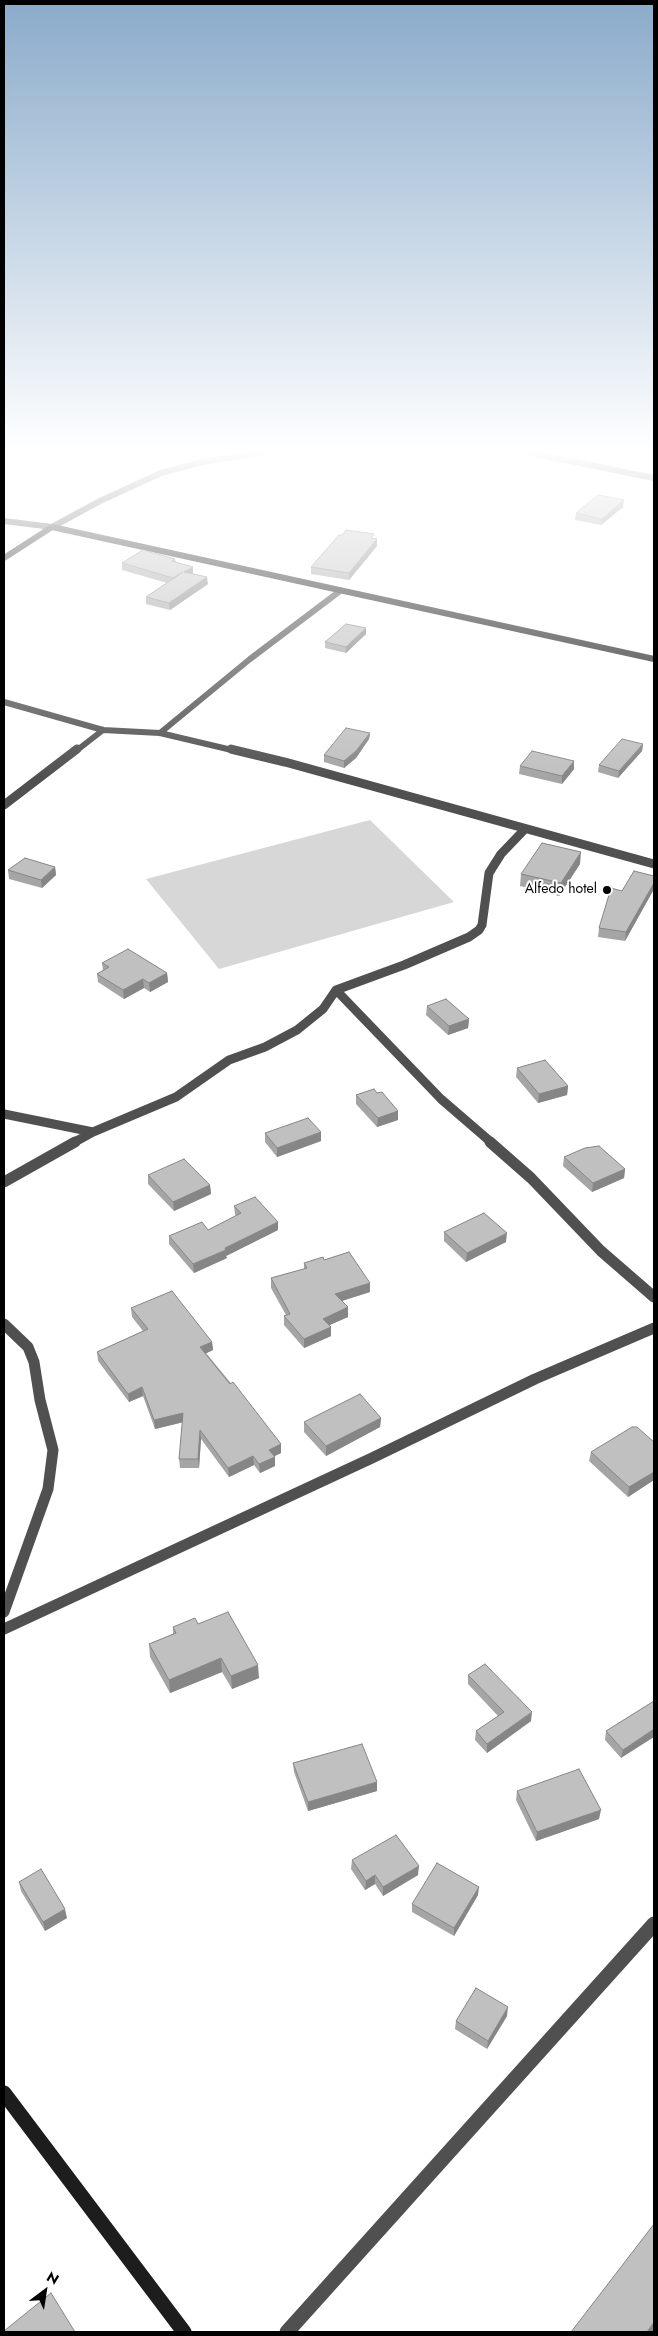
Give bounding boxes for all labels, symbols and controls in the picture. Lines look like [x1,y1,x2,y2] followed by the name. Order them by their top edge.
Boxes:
[525,882,597,898] place label: Alfedo hotel
[601,884,613,896] marker: Alfedo hotel
[20,2266,70,2316] north arrow
[43,2267,63,2290] text: N

